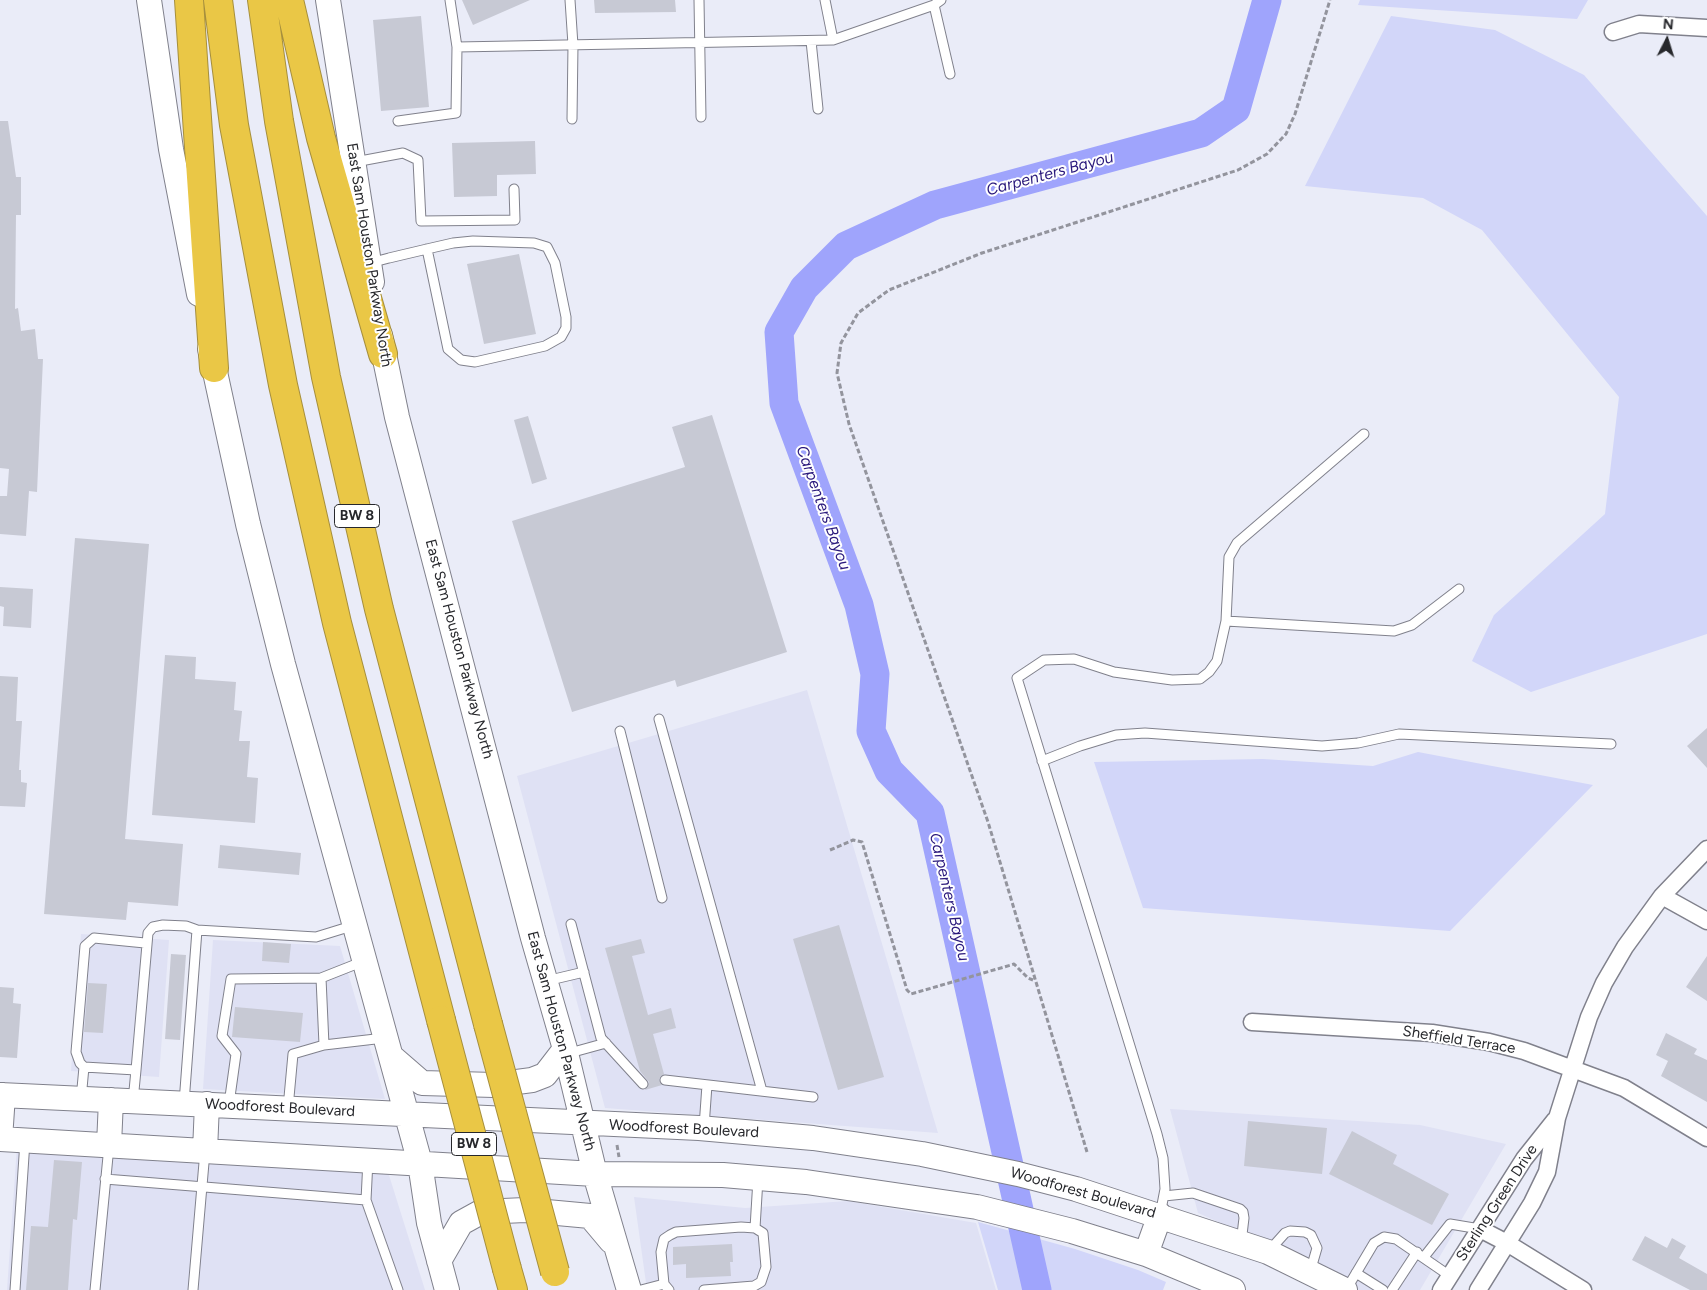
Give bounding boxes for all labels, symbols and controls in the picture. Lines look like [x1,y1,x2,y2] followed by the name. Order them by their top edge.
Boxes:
[1642,15,1692,65] north arrow
[1662,16,1674,33] text: N
[342,142,396,368] street label: East Sam Houston Parkway North
[984,148,1116,200] water label: Carpenters Bayou
[792,443,854,573] water label: Carpenters Bayou
[334,504,380,528] road number: BW 8
[421,537,497,761] street label: East Sam Houston Parkway North
[925,831,973,963] water label: Carpenters Bayou
[523,929,599,1153] street label: East Sam Houston Parkway North
[1401,1022,1517,1058] street label: Sheffield Terrace
[204,1095,356,1121] street label: Woodforest Boulevard
[608,1116,760,1142] street label: Woodforest Boulevard
[452,1132,496,1156] road number: BW 8
[1453,1141,1541,1265] street label: Sterling Green Drive
[1008,1164,1158,1222] street label: Woodforest Boulevard

